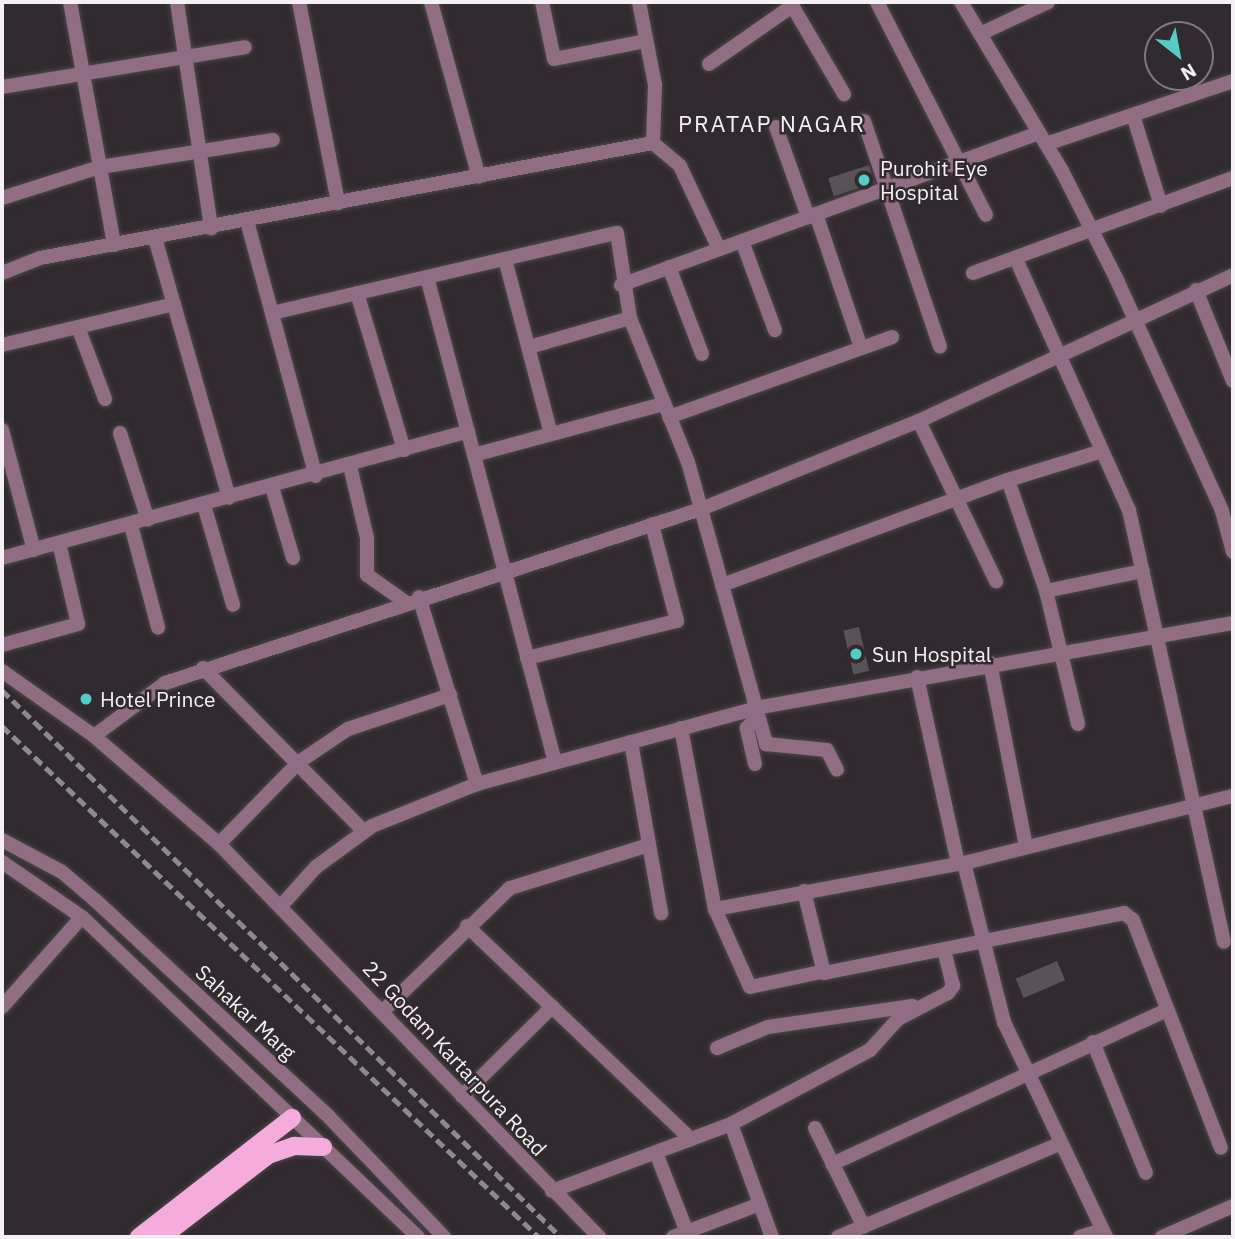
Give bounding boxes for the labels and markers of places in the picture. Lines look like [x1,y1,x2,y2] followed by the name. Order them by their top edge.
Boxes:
[880,155,988,205] place label: Purohit Eye Hospital
[854,170,874,190] marker: Purohit Eye Hospital
[872,641,992,667] place label: Sun Hospital
[846,644,866,664] marker: Sun Hospital
[100,686,215,712] place label: Hotel Prince
[78,691,94,707] marker: Hotel Prince

